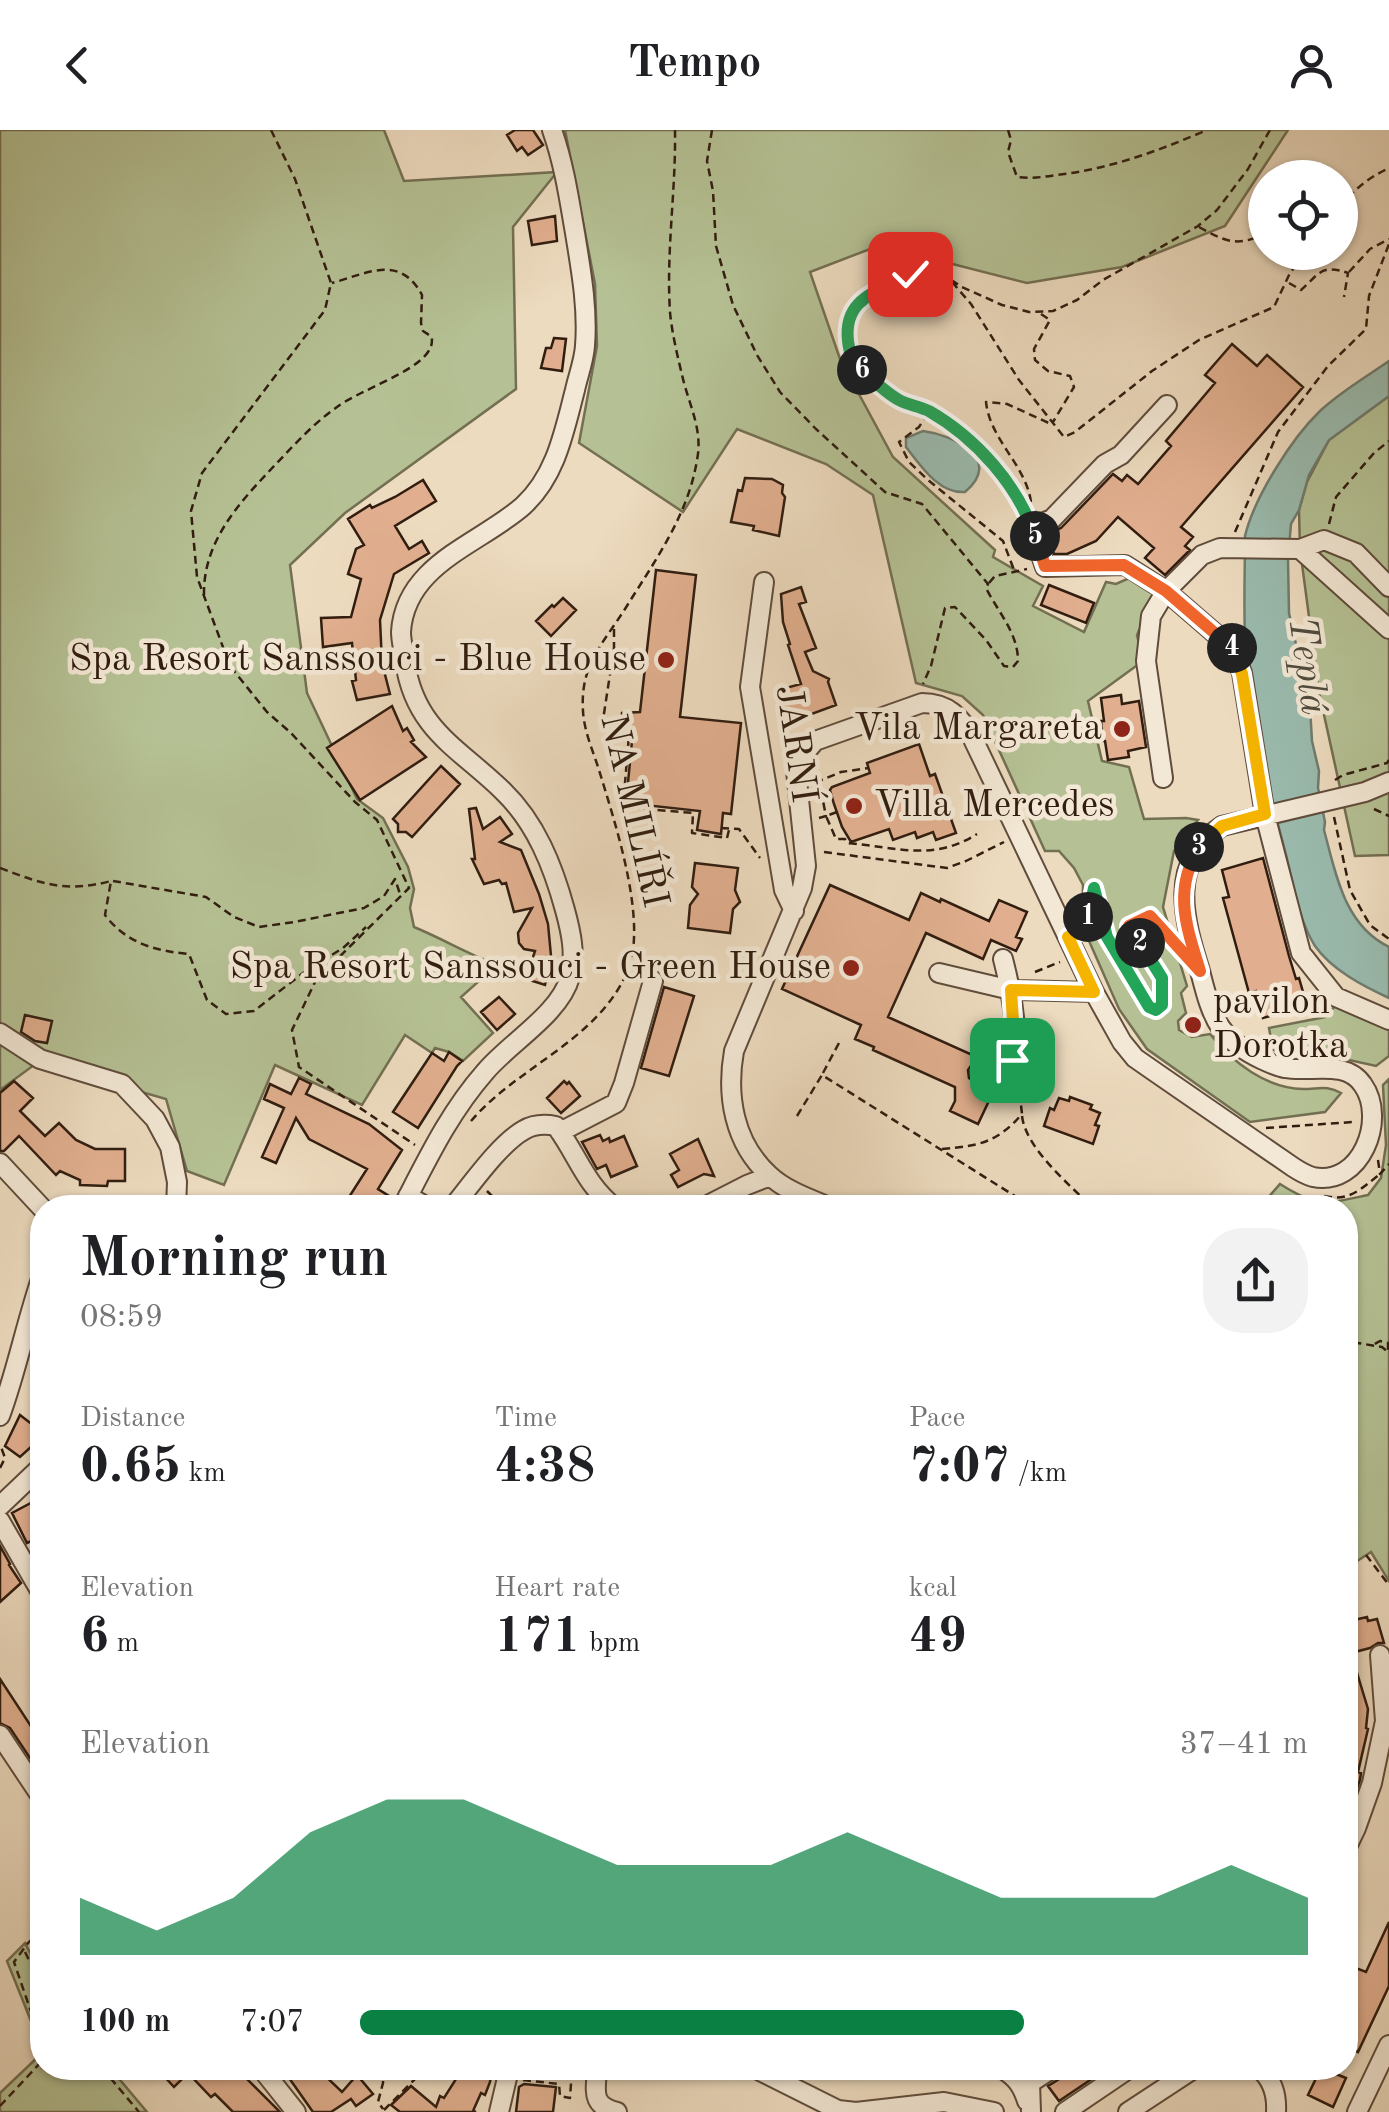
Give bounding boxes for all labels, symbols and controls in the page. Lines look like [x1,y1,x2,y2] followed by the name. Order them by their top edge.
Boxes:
[50,38,105,93] icon: back
[1284,38,1339,93] icon: person
[628,42,761,87] text: Tempo
[1248,160,1358,270] map controls
[1248,160,1358,270] button: locate
[868,232,953,317] pin
[883,247,938,302] icon: check
[837,345,887,395] pin: 6
[854,356,870,384] text: 6
[1010,511,1060,561] pin: 5
[1027,522,1043,550] text: 5
[1279,614,1333,718] water label: Teplá
[1207,623,1257,673] pin: 4
[1224,634,1240,662] text: 4
[69,641,646,679] place label: Spa Resort Sanssouci - Blue House
[655,649,677,671] marker: Spa Resort Sanssouci - Blue House
[768,682,829,805] street label: JARNÍ
[592,709,681,911] street label: NA MILÍŘI
[854,710,1102,748] place label: Vila Margareta
[1111,718,1133,740] marker: Vila Margareta
[874,787,1115,825] place label: Villa Mercedes
[843,795,865,817] marker: Villa Mercedes
[1174,822,1224,872] pin: 3
[1191,833,1207,861] text: 3
[1063,892,1113,942] pin: 1
[1080,903,1096,931] text: 1
[1115,918,1165,968] pin: 2
[1132,929,1148,957] text: 2
[230,949,831,987] place label: Spa Resort Sanssouci - Green House
[840,957,862,979] marker: Spa Resort Sanssouci - Green House
[1213,984,1348,1066] place label: pavilon Dorotka
[1182,1014,1204,1036] marker: pavilon Dorotka
[970,1018,1055,1103] pin
[985,1033,1040,1088] icon: arrive
[1203,1228,1308,1333] button: share
[80,1233,389,1288] text: Morning run
[80,1302,163,1334] text: 08:59
[80,1405,185,1433] text: Distance
[494,1405,557,1433] text: Time
[909,1405,965,1433] text: Pace
[80,1443,181,1493] text: 0.65
[494,1443,595,1493] text: 4:38
[909,1443,1010,1493] text: 7:07
[181,1460,226,1488] text: km
[1010,1460,1067,1488] text: /km
[80,1575,194,1603] text: Elevation
[494,1575,620,1603] text: Heart rate
[909,1575,957,1603] text: kcal
[80,1613,109,1663] text: 6
[494,1613,581,1663] text: 171
[909,1613,967,1663] text: 49
[109,1630,139,1658] text: m
[581,1630,640,1658] text: bpm
[80,1729,210,1761] text: Elevation
[1180,1729,1308,1761] text: 37–41 m
[80,2007,170,2039] text: 100 m
[240,2007,305,2039] text: 7:07

